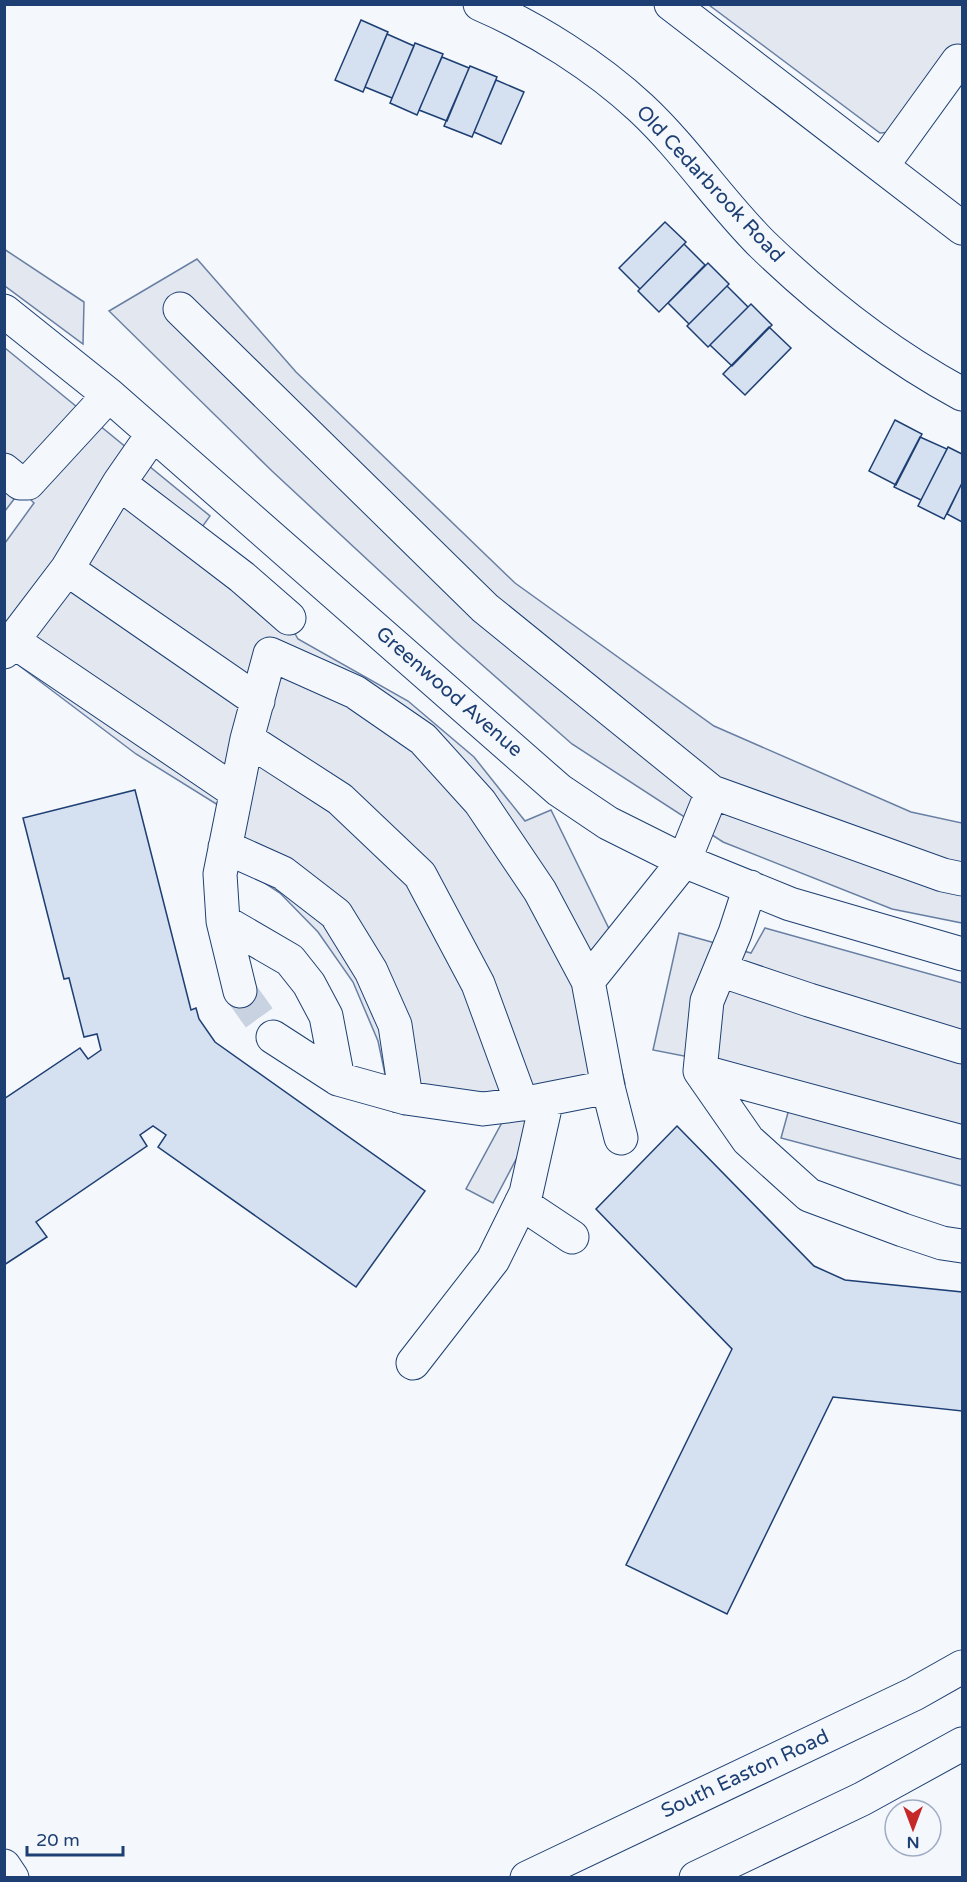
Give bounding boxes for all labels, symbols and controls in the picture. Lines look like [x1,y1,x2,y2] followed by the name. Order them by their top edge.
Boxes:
[631,101,789,267] street label: Old Cedarbrook Road
[371,622,527,762] street label: Greenwood Avenue
[657,1725,833,1823] street label: South Easton Road
[883,1798,943,1858] north arrow
[27,1819,123,1857] scale bar
[36,1829,80,1851] text: 20 m
[907,1832,919,1852] text: N

